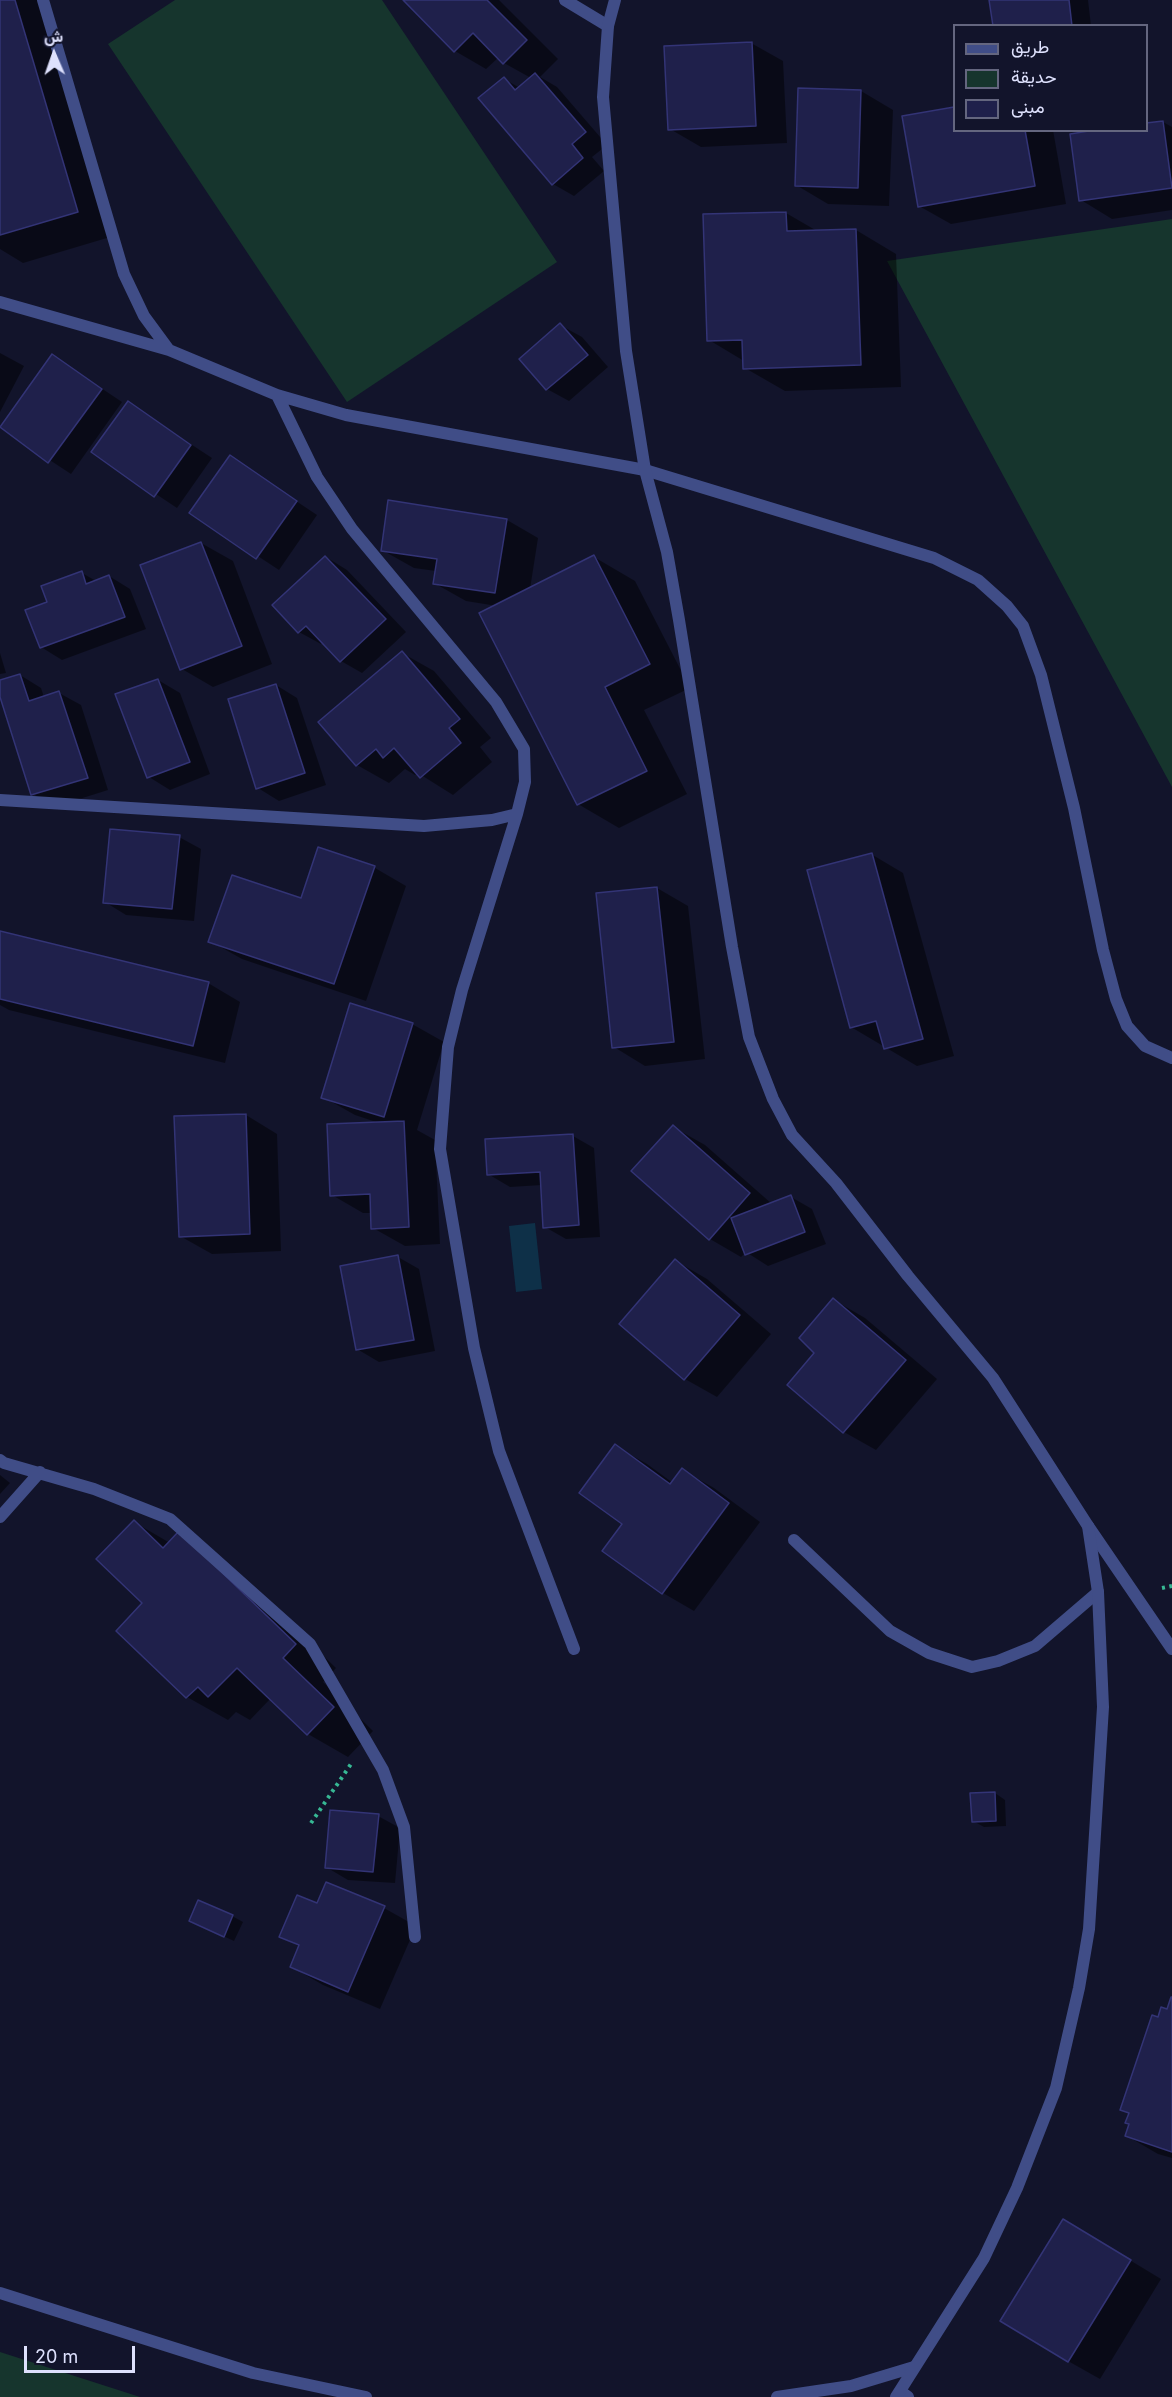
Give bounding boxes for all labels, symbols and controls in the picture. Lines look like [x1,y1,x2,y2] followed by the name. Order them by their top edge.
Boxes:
[24,24,84,84] north arrow
[953,24,1148,132] legend
[43,26,63,46] text: ش
[1011,36,1049,57] text: طريق
[1011,66,1057,87] text: حديقة
[1011,96,1045,117] text: مبنى
[27,2334,138,2372] scale bar
[35,2346,78,2367] text: 20 m

